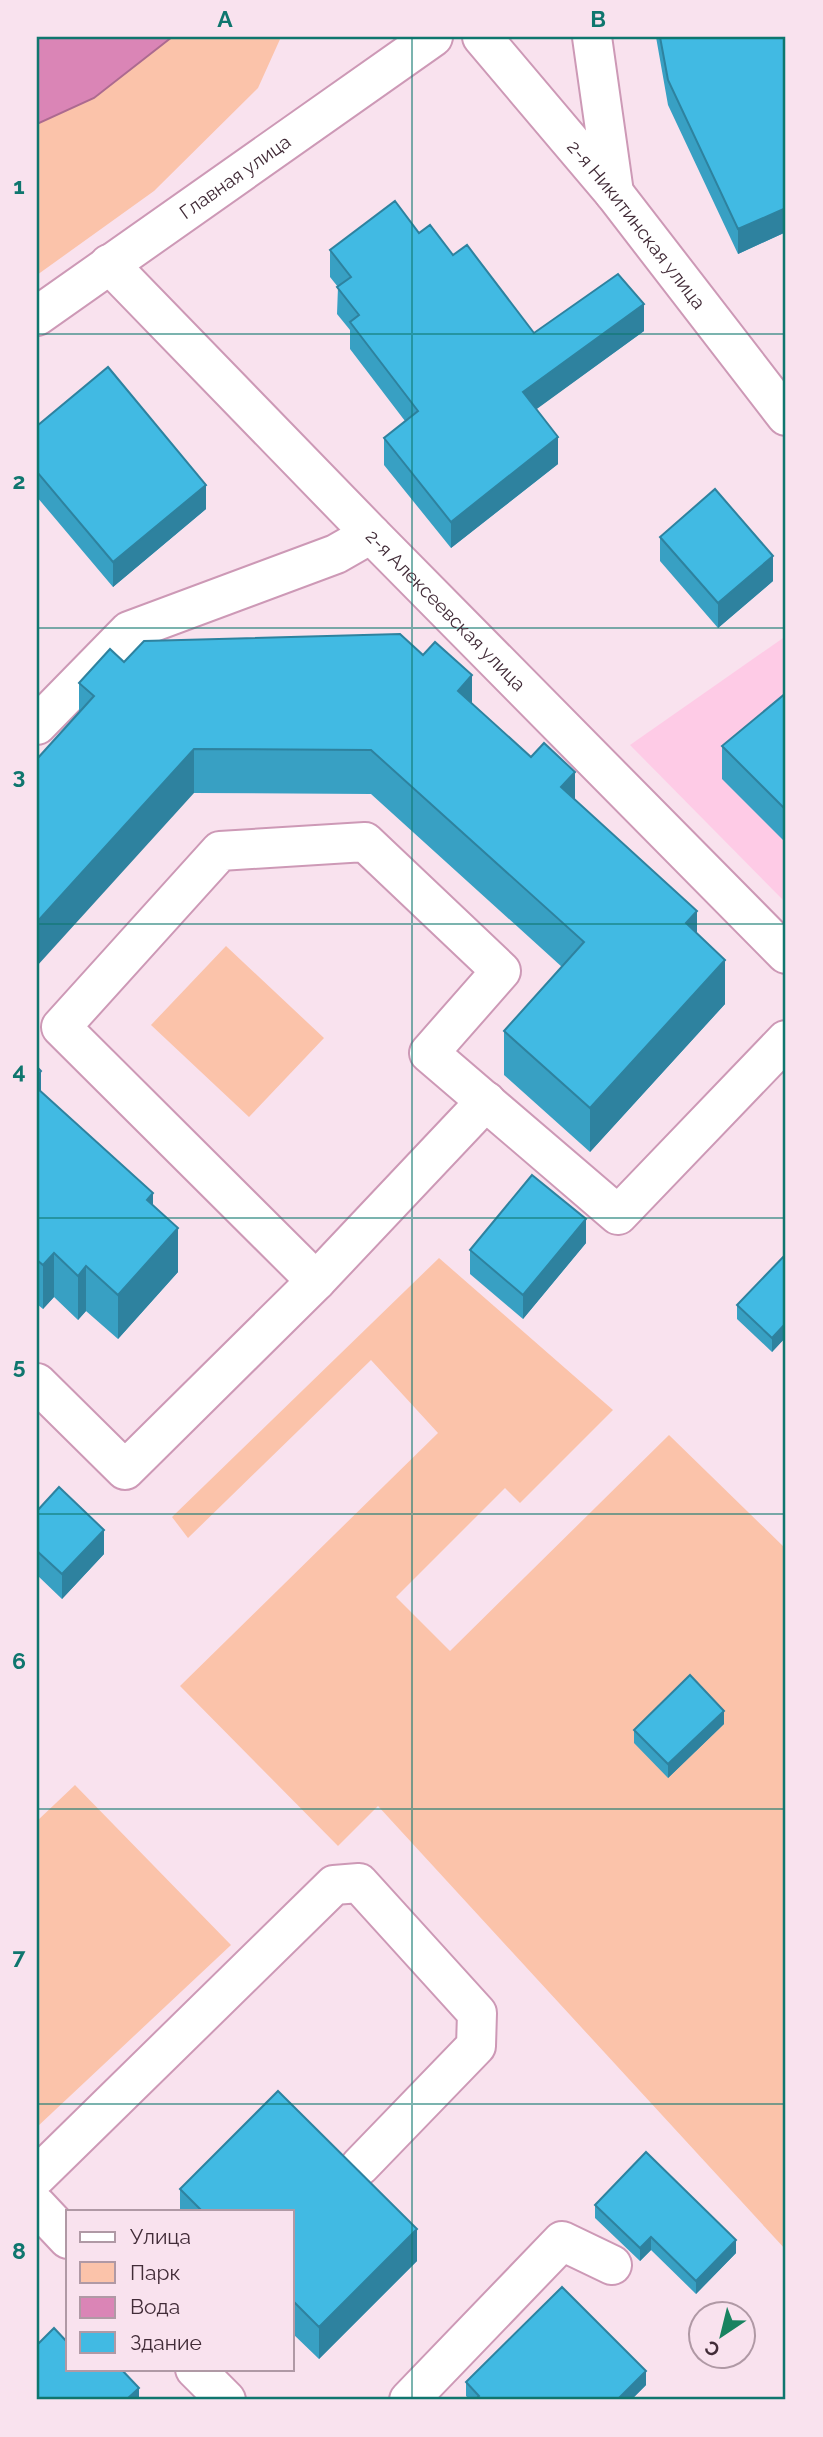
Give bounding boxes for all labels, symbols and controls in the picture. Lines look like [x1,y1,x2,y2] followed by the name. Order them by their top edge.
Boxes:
[217,5,233,32] text: A
[590,5,606,32] text: B
[175,130,295,223] street label: Главная улица
[563,136,710,313] street label: 2-я Никитинская улица
[13,172,25,199] text: 1
[13,467,25,494] text: 2
[362,525,530,695] street label: 2-я Алексеевская улица
[13,762,25,789] text: 3
[12,1057,26,1084] text: 4
[13,1352,26,1379] text: 5
[12,1647,26,1674] text: 6
[13,1942,26,1969] text: 7
[66,2210,294,2370] legend
[130,2224,191,2249] text: Улица
[12,2237,26,2264] text: 8
[130,2260,180,2285] text: Парк
[130,2294,180,2319] text: Вода
[686,2300,756,2370] north arrow
[130,2330,202,2355] text: Здание
[701,2336,724,2362] text: С

